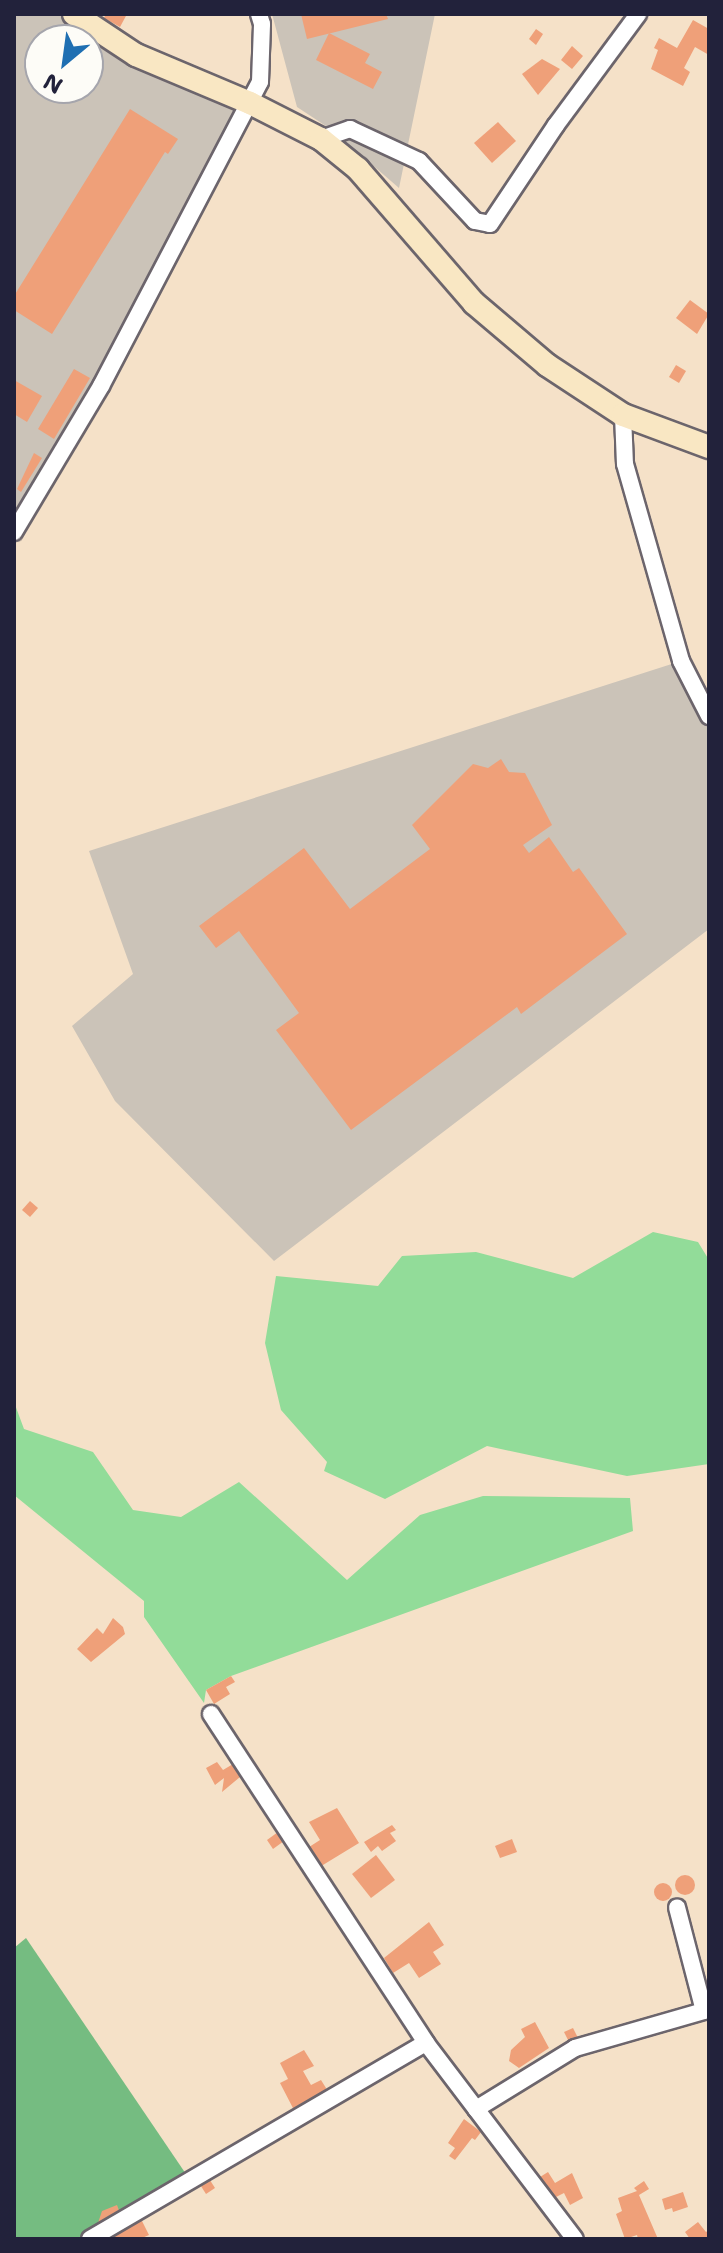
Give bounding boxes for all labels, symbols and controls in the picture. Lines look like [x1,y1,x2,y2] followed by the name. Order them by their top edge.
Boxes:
[24,24,104,104] north arrow
[38,67,68,101] text: N

